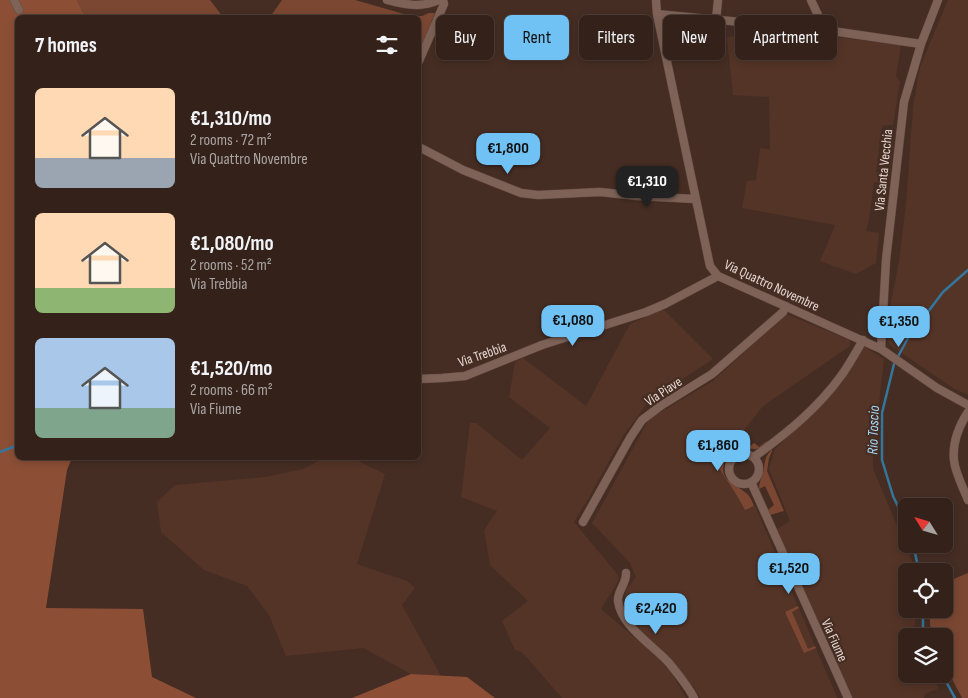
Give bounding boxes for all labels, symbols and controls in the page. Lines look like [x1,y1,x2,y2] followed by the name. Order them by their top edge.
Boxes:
[436,15,494,60] chip: Buy
[504,15,569,60] chip: Rent
[579,15,653,60] chip: Filters
[663,15,725,60] chip: New
[735,15,837,60] chip: Apartment
[373,31,401,59] icon: filters
[35,33,97,58] text: 7 homes
[190,106,272,131] text: €1,310/mo
[75,108,135,168] icon: home
[871,128,896,212] street label: Via Santa Vecchia
[190,131,272,150] text: 2 rooms · 72 m²
[467,132,549,175] pin: €1,800
[487,139,529,158] text: €1,800
[190,150,308,169] text: Via Quattro Novembre
[606,166,688,208] pin: €1,310
[627,172,667,191] text: €1,310
[190,231,274,256] text: €1,080/mo
[75,233,135,293] icon: home
[190,256,272,275] text: 2 rooms · 52 m²
[722,256,822,315] street label: Via Quattro Novembre
[190,275,247,294] text: Via Trebbia
[532,304,614,347] pin: €1,080
[858,306,940,348] pin: €1,350
[552,311,594,330] text: €1,080
[879,312,919,331] text: €1,350
[456,338,509,371] street label: Via Trebbia
[190,356,273,381] text: €1,520/mo
[75,358,135,418] icon: home
[641,373,685,410] street label: Via Piave
[190,381,273,400] text: 2 rooms · 66 m²
[190,400,242,419] text: Via Fiume
[863,405,884,455] water label: Rio Toscio
[677,430,759,472] pin: €1,860
[697,436,739,455] text: €1,860
[898,498,952,552] north arrow
[898,498,953,683] map controls
[748,552,830,595] pin: €1,520
[769,559,809,578] text: €1,520
[898,563,953,618] button: locate
[615,592,697,635] pin: €2,420
[635,599,677,618] text: €2,420
[818,616,851,664] street label: Via Fiume
[898,628,953,683] button: layers

